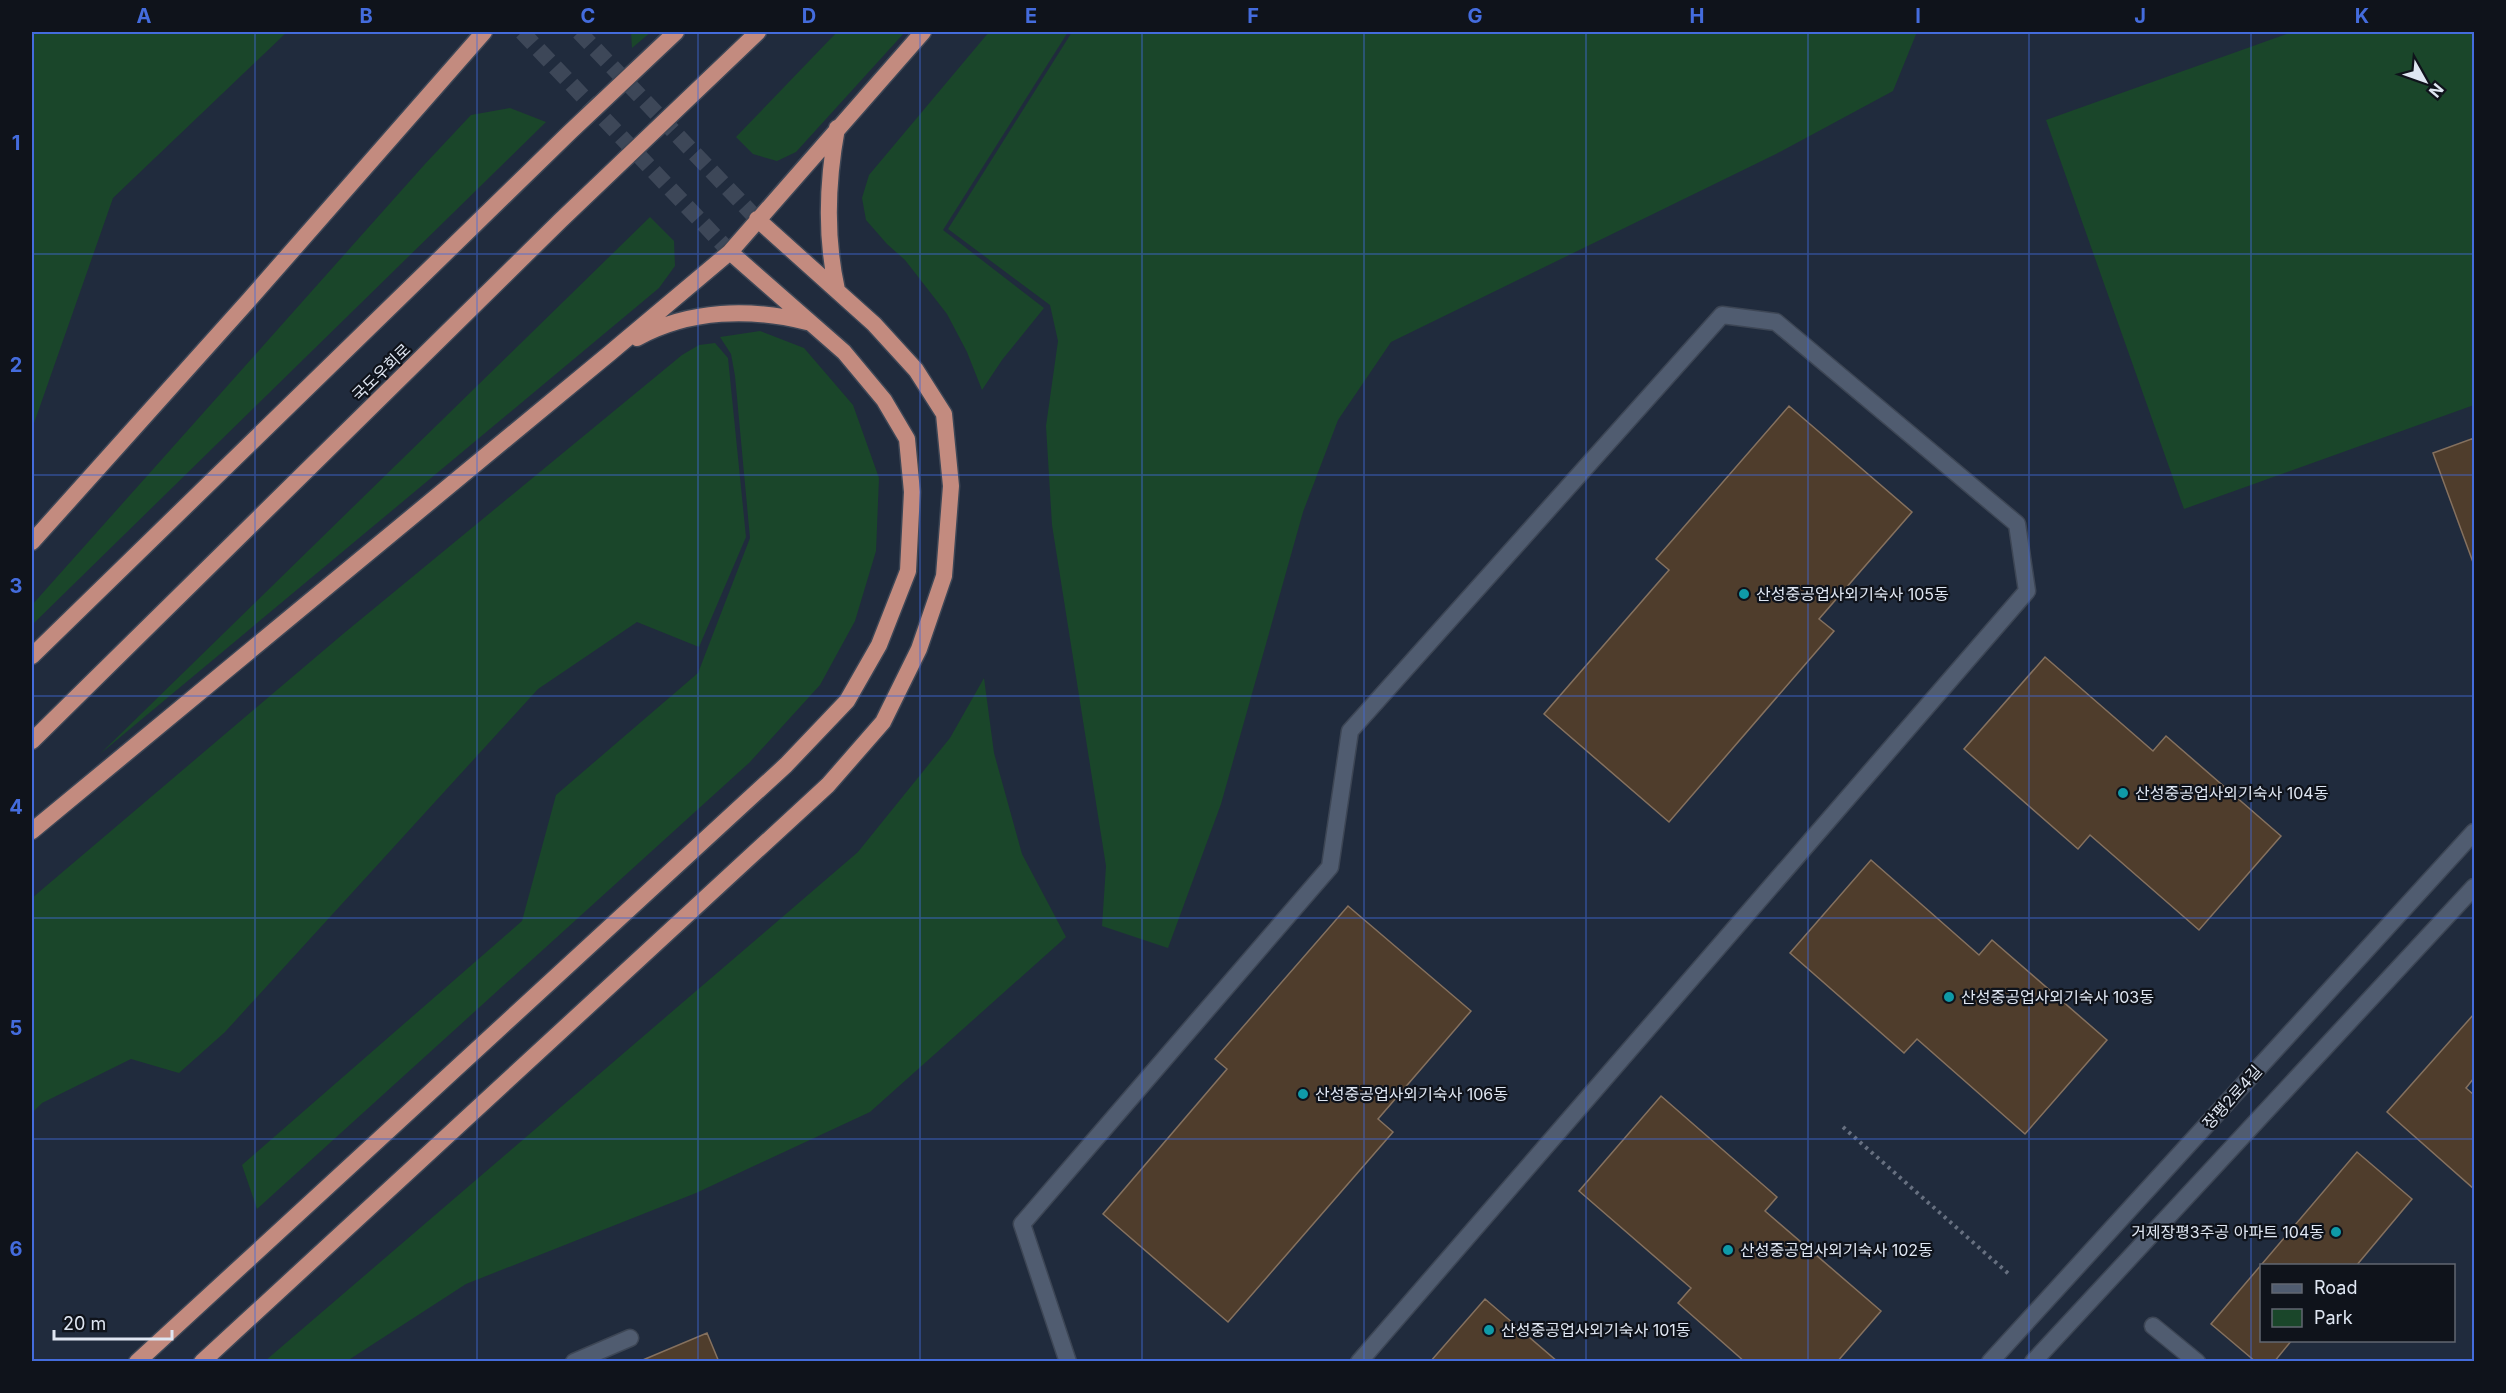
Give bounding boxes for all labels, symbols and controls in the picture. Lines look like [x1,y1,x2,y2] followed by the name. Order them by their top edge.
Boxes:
[137,4,152,28] text: A
[359,4,373,28] text: B
[581,4,595,28] text: C
[802,4,816,28] text: D
[1025,4,1037,28] text: E
[1247,4,1259,28] text: F
[1467,4,1483,28] text: G
[1690,4,1704,28] text: H
[1915,4,1921,28] text: I
[2134,4,2146,28] text: J
[2355,4,2369,28] text: K
[2395,51,2455,111] north arrow
[2425,80,2448,102] text: N
[12,131,20,155] text: 1
[348,339,415,405] street label: 국도우회로
[10,353,22,377] text: 2
[10,574,22,598] text: 3
[1756,584,1949,604] place label: 산성중공업사외기숙사 105동
[1737,587,1751,601] marker: 산성중공업사외기숙사 105동
[2135,783,2329,803] place label: 산성중공업사외기숙사 104동
[2116,786,2130,800] marker: 산성중공업사외기숙사 104동
[9,795,23,819] text: 4
[1961,987,2154,1007] place label: 산성중공업사외기숙사 103동
[1942,990,1956,1004] marker: 산성중공업사외기숙사 103동
[10,1016,22,1040] text: 5
[2198,1061,2266,1133] street label: 장평2로4길
[1315,1084,1508,1104] place label: 산성중공업사외기숙사 106동
[1296,1087,1310,1101] marker: 산성중공업사외기숙사 106동
[2131,1222,2324,1242] place label: 거제장평3주공 아파트 104동
[2329,1225,2343,1239] marker: 거제장평3주공 아파트 104동
[10,1237,23,1261] text: 6
[1740,1240,1933,1260] place label: 산성중공업사외기숙사 102동
[1721,1243,1735,1257] marker: 산성중공업사외기숙사 102동
[2260,1264,2455,1342] legend
[2314,1277,2357,1298] text: Road
[54,1303,172,1341] scale bar
[2314,1307,2353,1328] text: Park
[63,1313,106,1334] text: 20 m
[1501,1320,1691,1340] place label: 산성중공업사외기숙사 101동
[1482,1323,1496,1337] marker: 산성중공업사외기숙사 101동

